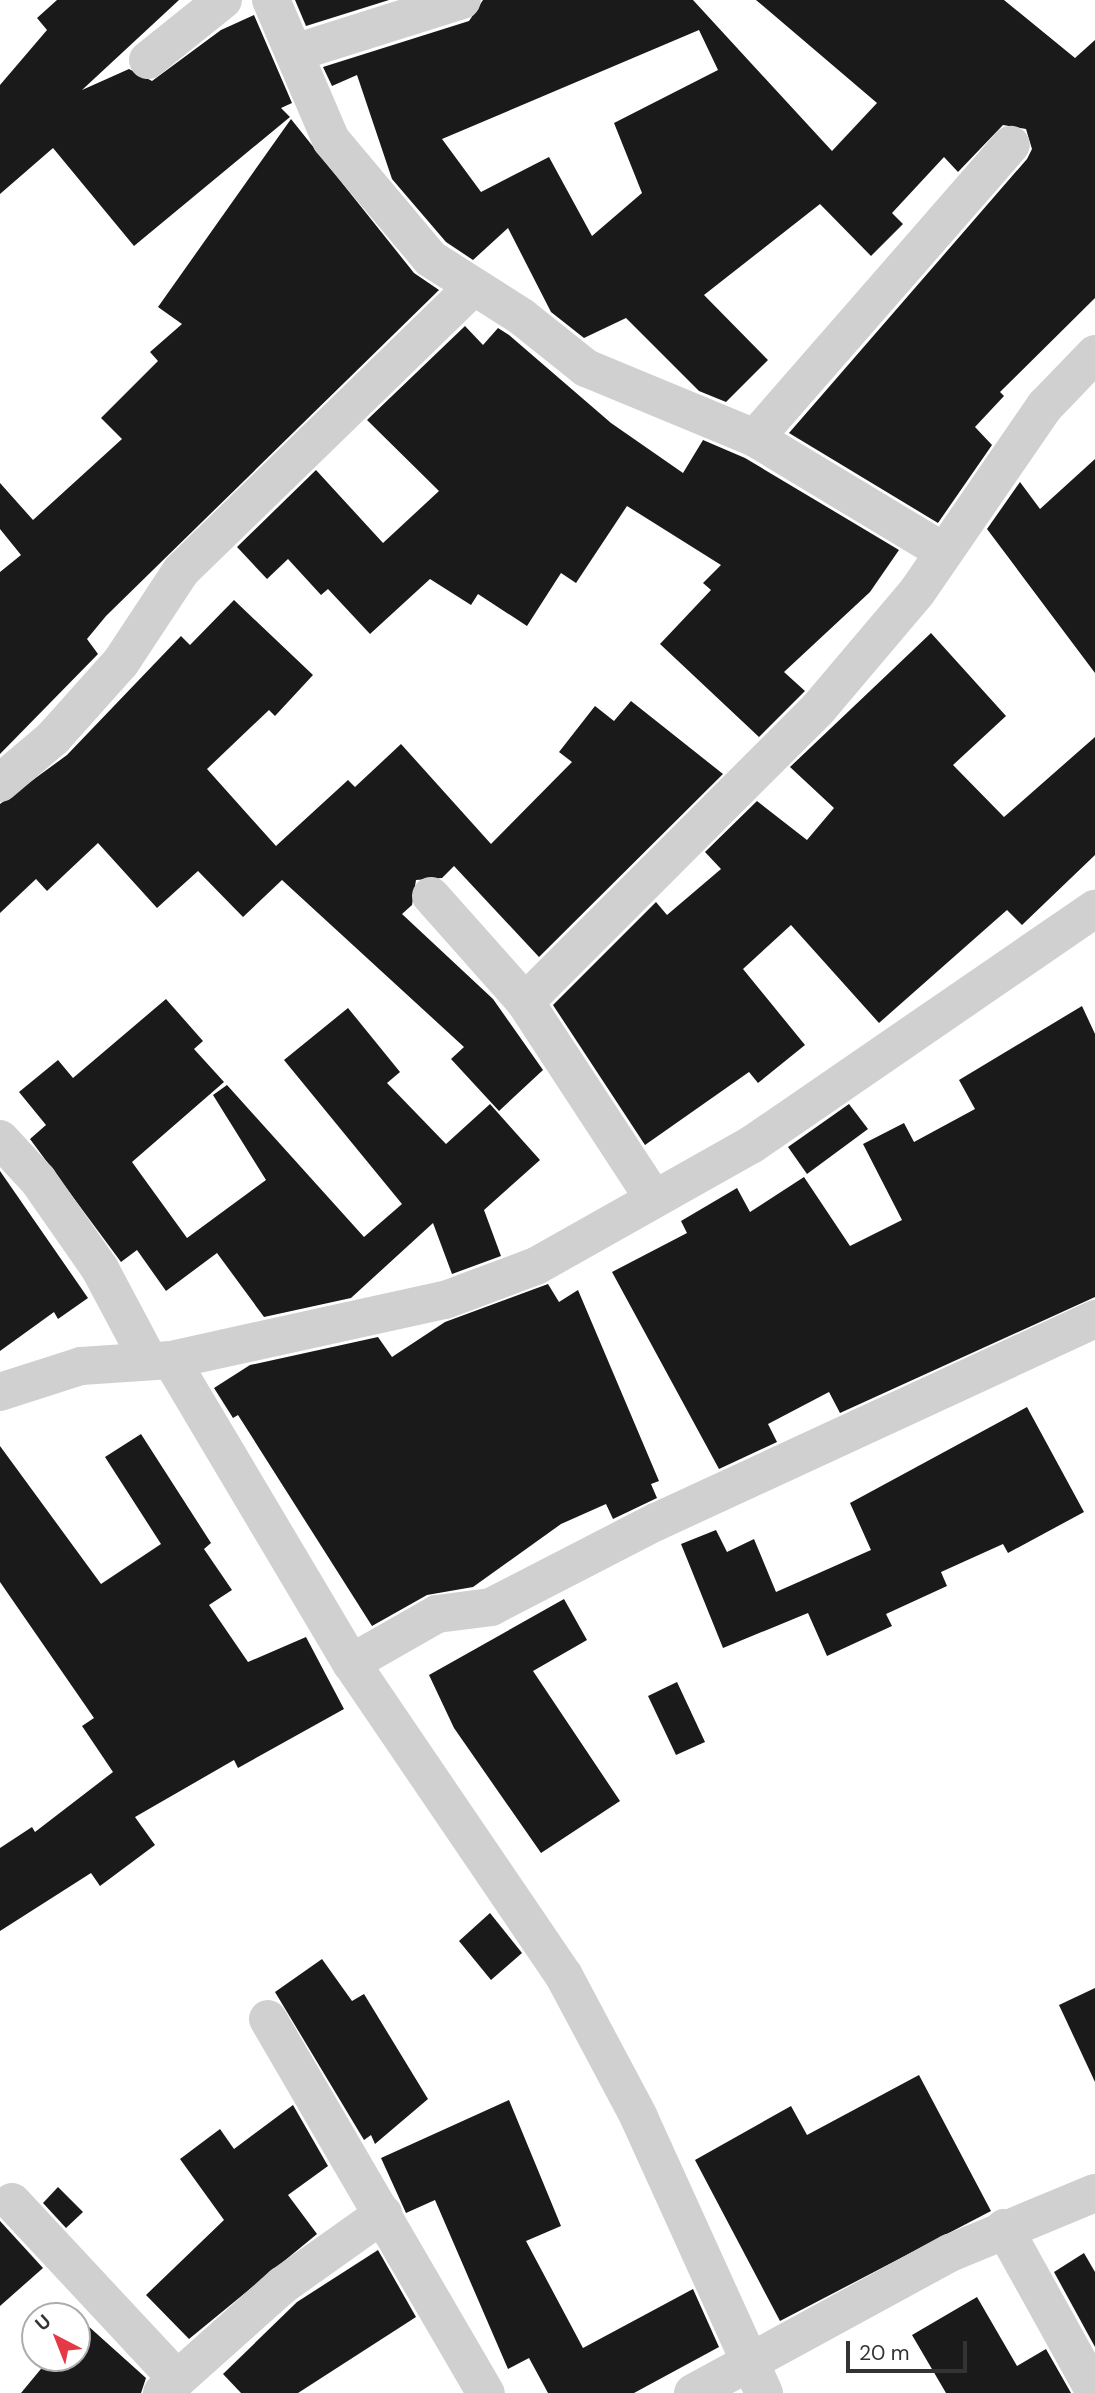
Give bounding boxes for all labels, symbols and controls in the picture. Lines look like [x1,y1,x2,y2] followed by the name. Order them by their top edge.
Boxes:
[21,2302,91,2372] north arrow
[30,2309,56,2336] text: U
[850,2326,971,2370] scale bar
[859,2339,910,2367] text: 20 m

